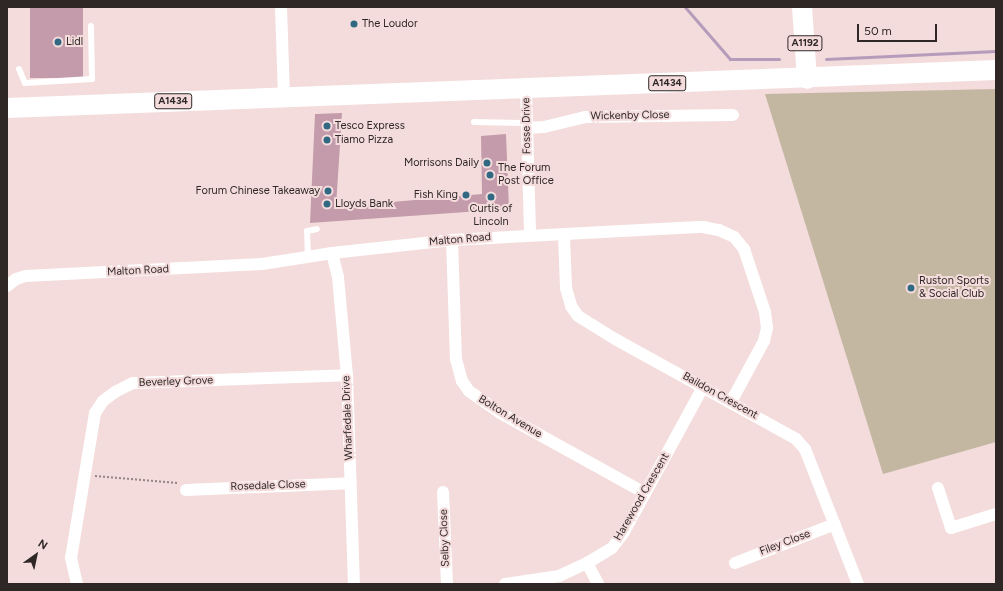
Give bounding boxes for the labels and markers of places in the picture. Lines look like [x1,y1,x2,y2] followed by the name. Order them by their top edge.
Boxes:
[362,17,418,31] place label: The Loudor
[349,19,359,29] marker: The Loudor
[66,35,83,49] place label: Lidl
[53,37,63,47] marker: Lidl
[335,119,405,133] place label: Tesco Express
[322,121,332,131] marker: Tesco Express
[335,133,393,147] place label: Tiamo Pizza
[322,135,332,145] marker: Tiamo Pizza
[404,156,479,170] place label: Morrisons Daily
[482,158,492,168] marker: Morrisons Daily
[498,162,554,188] place label: The Forum Post Office
[485,170,495,180] marker: The Forum Post Office
[196,184,320,198] place label: Forum Chinese Takeaway
[323,186,333,196] marker: Forum Chinese Takeaway
[414,188,458,202] place label: Fish King
[461,190,471,200] marker: Fish King
[486,192,496,202] marker: Curtis of Lincoln
[335,197,393,211] place label: Lloyds Bank
[322,199,332,209] marker: Lloyds Bank
[470,203,512,229] place label: Curtis of Lincoln
[919,275,989,301] place label: Ruston Sports & Social Club
[906,283,916,293] marker: Ruston Sports & Social Club

